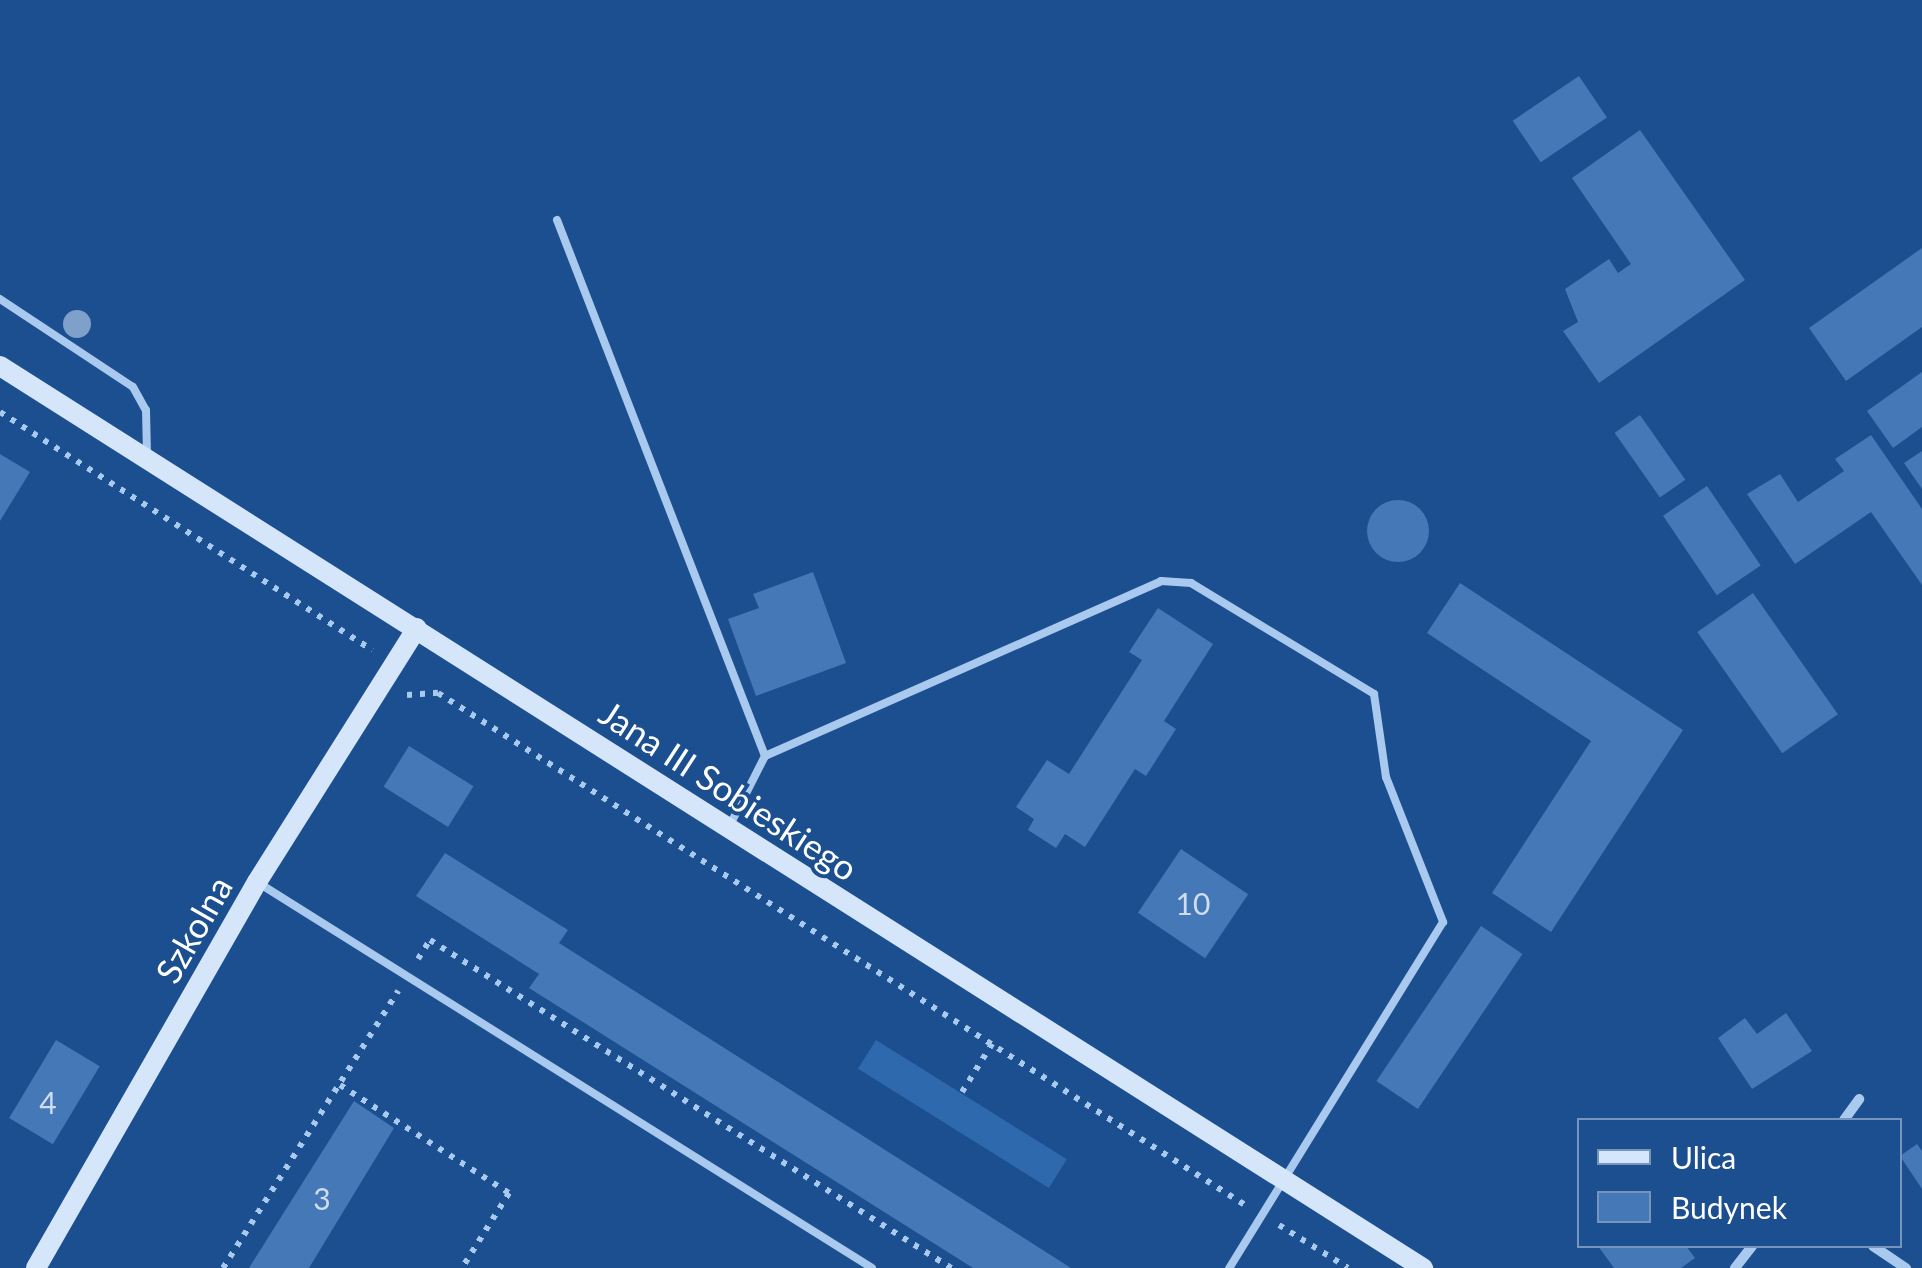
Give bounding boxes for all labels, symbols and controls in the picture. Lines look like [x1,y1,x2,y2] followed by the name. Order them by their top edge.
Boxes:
[592,691,866,889] street label: Jana III Sobieskiego
[146,868,240,990] street label: Szkolna
[1176,885,1210,921] house number: 10
[39,1084,57,1120] house number: 4
[1577,1118,1902,1248] legend
[1671,1139,1736,1175] text: Ulica
[313,1180,331,1216] house number: 3
[1671,1189,1787,1225] text: Budynek

